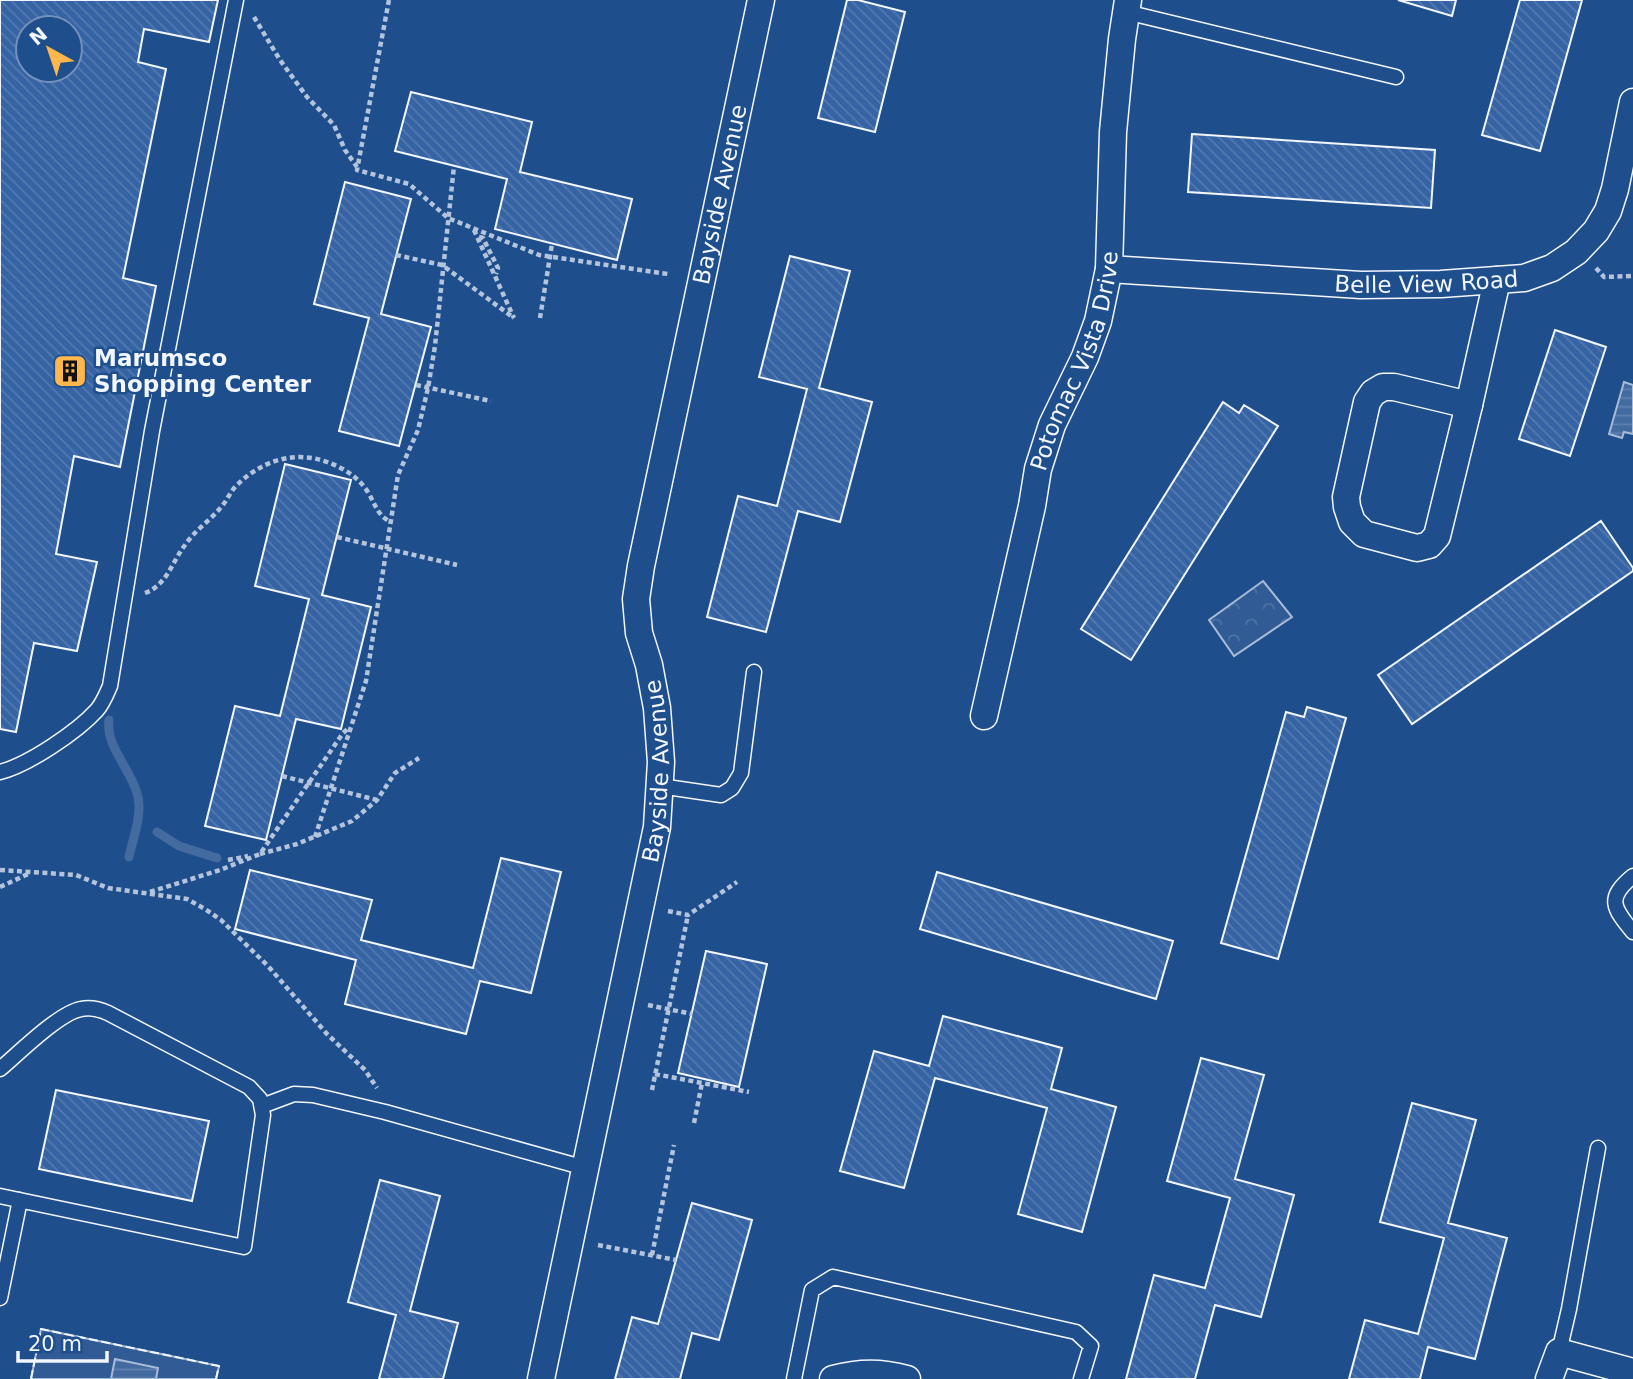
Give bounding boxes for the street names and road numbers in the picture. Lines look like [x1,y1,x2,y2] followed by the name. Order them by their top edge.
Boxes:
[688,102,752,287] street label: Bayside Avenue
[1025,251,1123,474] street label: Potomac Vista Drive
[1334,265,1519,298] street label: Belle View Road
[637,678,674,865] street label: Bayside Avenue

